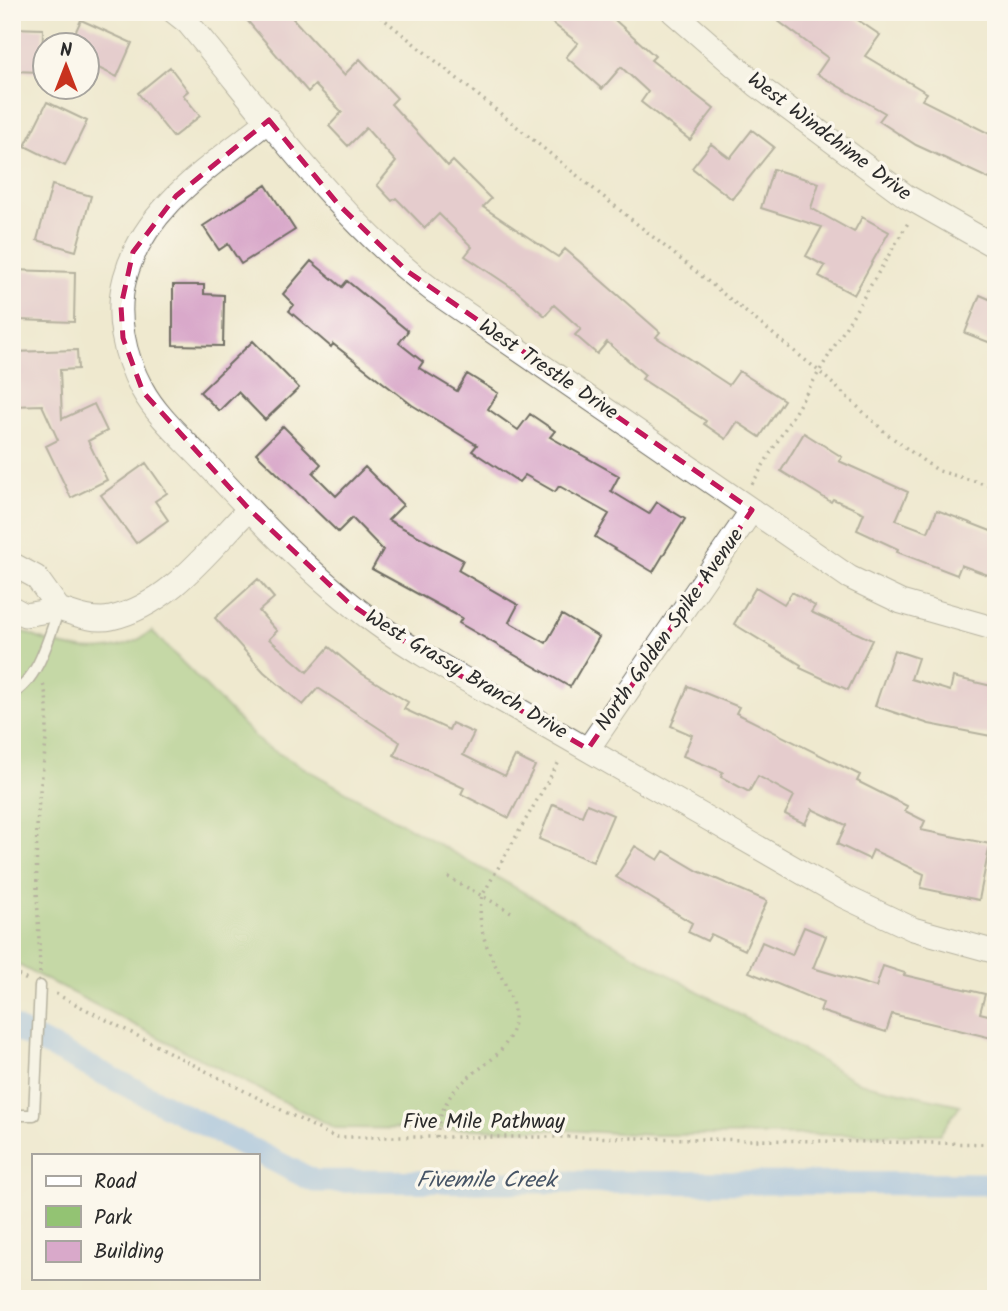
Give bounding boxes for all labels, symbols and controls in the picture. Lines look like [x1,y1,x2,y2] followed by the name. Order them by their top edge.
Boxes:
[32,32,102,102] north arrow
[60,36,72,66] text: N
[740,64,919,210] street label: West Windchime Drive
[471,311,625,430] street label: West Trestle Drive
[587,521,753,738] street label: North Golden Spike Avenue
[358,601,574,749] street label: West Grassy Branch Drive
[403,1106,565,1139] street label: Five Mile Pathway
[32,1154,259,1280] legend
[416,1163,559,1199] water label: Fivemile Creek
[94,1166,137,1199] text: Road
[94,1202,132,1235] text: Park
[94,1236,164,1269] text: Building

